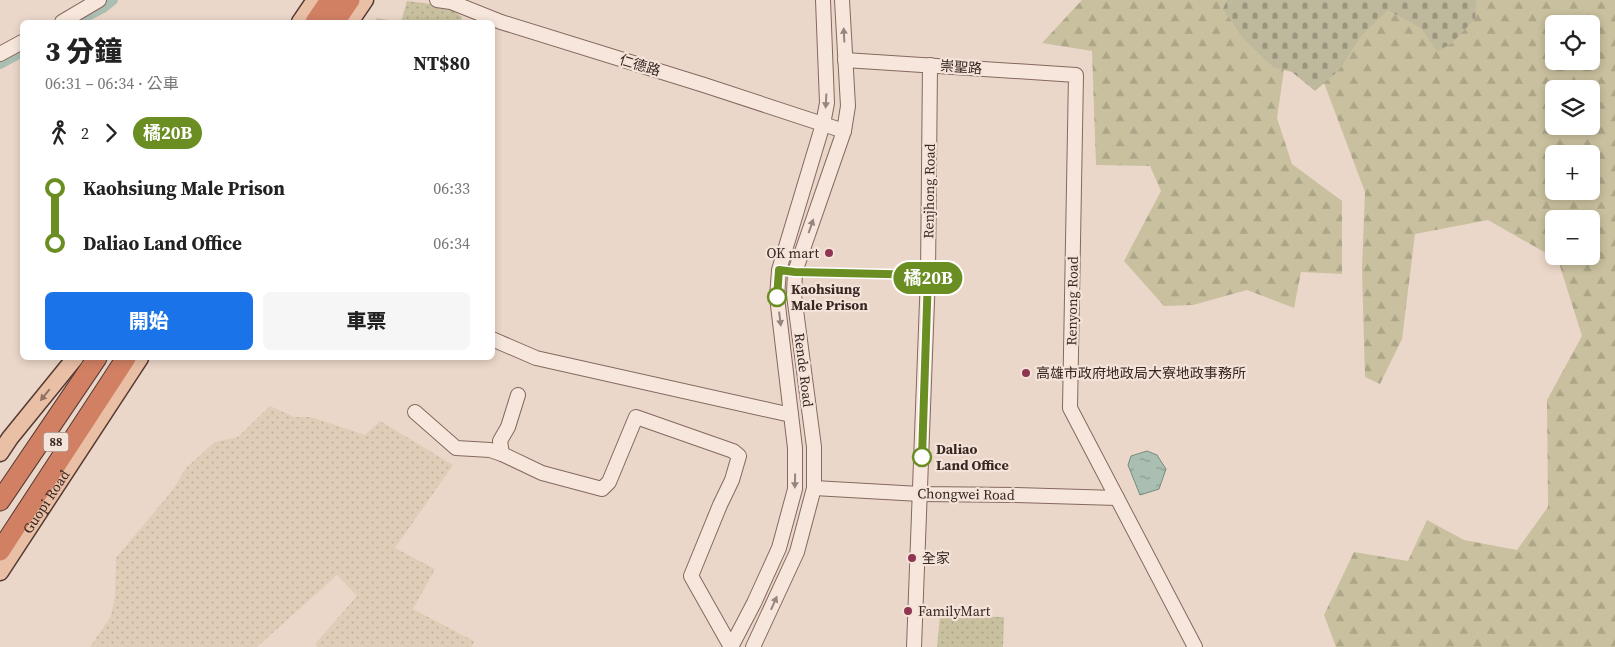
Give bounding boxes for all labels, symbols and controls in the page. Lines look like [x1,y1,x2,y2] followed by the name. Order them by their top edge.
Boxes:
[1545,15,1600,265] map controls
[1545,15,1600,70] button: locate
[840,26,848,42] one-way arrow
[45,32,122,70] text: 3 分鐘
[617,49,663,81] street label: 仁德路
[413,50,470,76] text: NT$80
[939,56,983,78] street label: 崇聖路
[45,72,179,94] text: 06:31 – 06:34 · 公車
[1545,80,1600,135] button: layers
[822,93,830,109] one-way arrow
[45,119,73,147] icon: walk
[97,119,125,147] icon: forward
[143,120,192,145] text: 橘20B
[81,122,89,144] text: 2
[918,143,940,239] street label: Renjhong Road
[1545,145,1600,200] button: +
[83,175,285,201] text: Kaohsiung Male Prison
[433,177,470,199] text: 06:33
[1545,210,1600,265] button: −
[808,219,815,234] one-way arrow
[83,230,242,256] text: Daliao Land Office
[433,232,470,254] text: 06:34
[766,243,819,263] place label: OK mart
[823,247,835,259] marker: OK mart
[1061,256,1083,346] street label: Renyong Road
[893,262,963,294] line badge: 橘20B
[903,265,953,290] text: 橘20B
[791,279,868,315] place label: Kaohsiung Male Prison
[767,287,787,307] marker: Kaohsiung Male Prison
[45,292,253,350] button: 開始
[263,292,470,350] button: 車票
[776,311,784,327] one-way arrow
[790,332,818,408] street label: Rende Road
[1036,363,1246,383] place label: 高雄市政府地政局大寮地政事務所
[1020,367,1032,379] marker: 高雄市政府地政局大寮地政事務所
[39,389,50,402] one-way arrow
[44,432,68,452] road number: 88
[936,439,1009,475] place label: Daliao Land Office
[912,447,932,467] marker: Daliao Land Office
[18,466,74,538] street label: Guopi Road
[790,473,798,489] one-way arrow
[917,483,1015,505] street label: Chongwei Road
[922,548,950,568] place label: 全家
[906,552,918,564] marker: 全家
[771,596,779,610] one-way arrow
[918,601,991,621] place label: FamilyMart
[902,605,914,617] marker: FamilyMart

